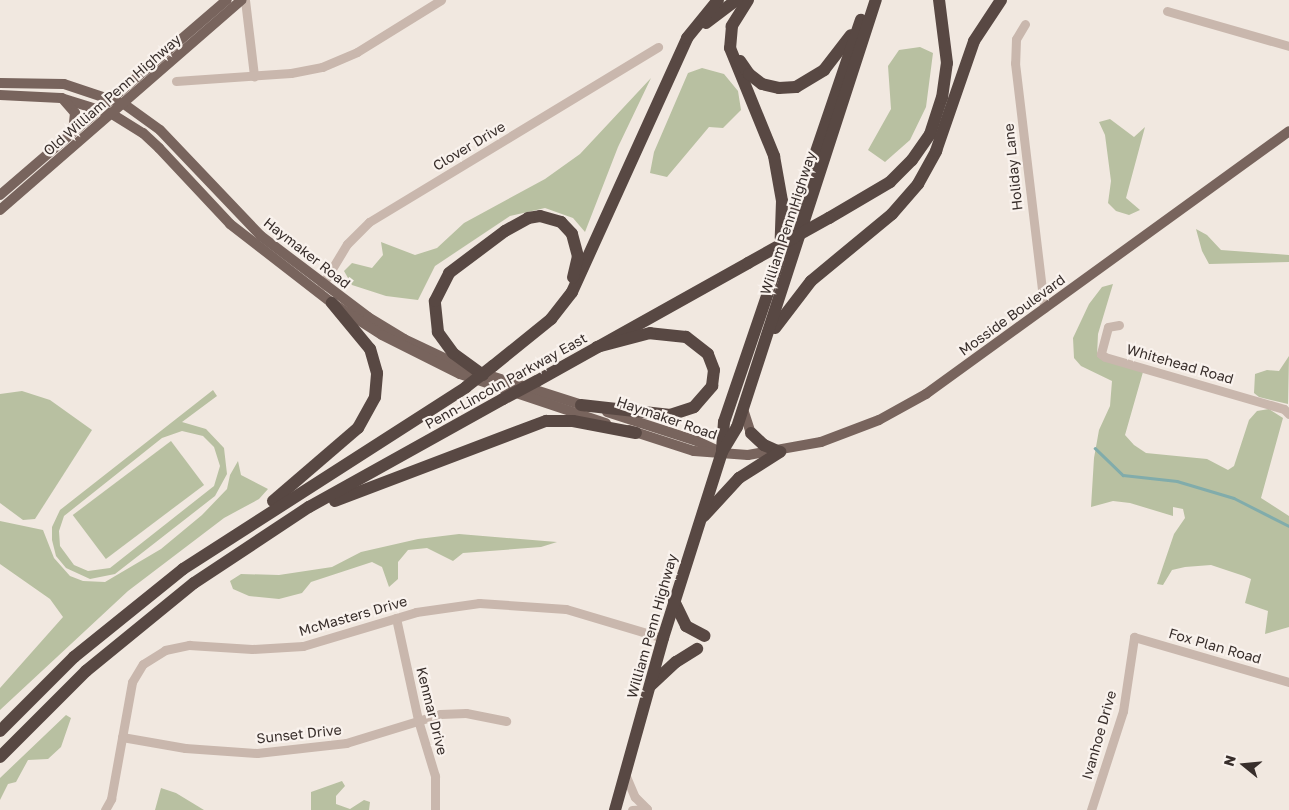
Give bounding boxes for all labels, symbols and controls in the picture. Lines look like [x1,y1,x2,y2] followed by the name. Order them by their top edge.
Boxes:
[40,31,184,159] street label: Old William Penn Highway
[430,118,508,174] street label: Clover Drive
[1000,123,1026,211] street label: Holiday Lane
[757,149,819,297] street label: William Penn Highway
[260,214,354,292] street label: Haymaker Road
[956,271,1068,359] street label: Mosside Boulevard
[422,329,590,433] street label: Penn-Lincoln Parkway East
[1125,341,1235,387] street label: Whitehead Road
[614,393,720,443] street label: Haymaker Road
[623,552,681,700] street label: William Penn Highway
[297,593,409,639] street label: McMasters Drive
[1167,625,1263,667] street label: Fox Plan Road
[413,665,451,757] street label: Kenmar Drive
[1078,689,1120,781] street label: Ivanhoe Drive
[256,721,342,747] street label: Sunset Drive
[1219,740,1269,790] north arrow
[1219,753,1239,768] text: N

